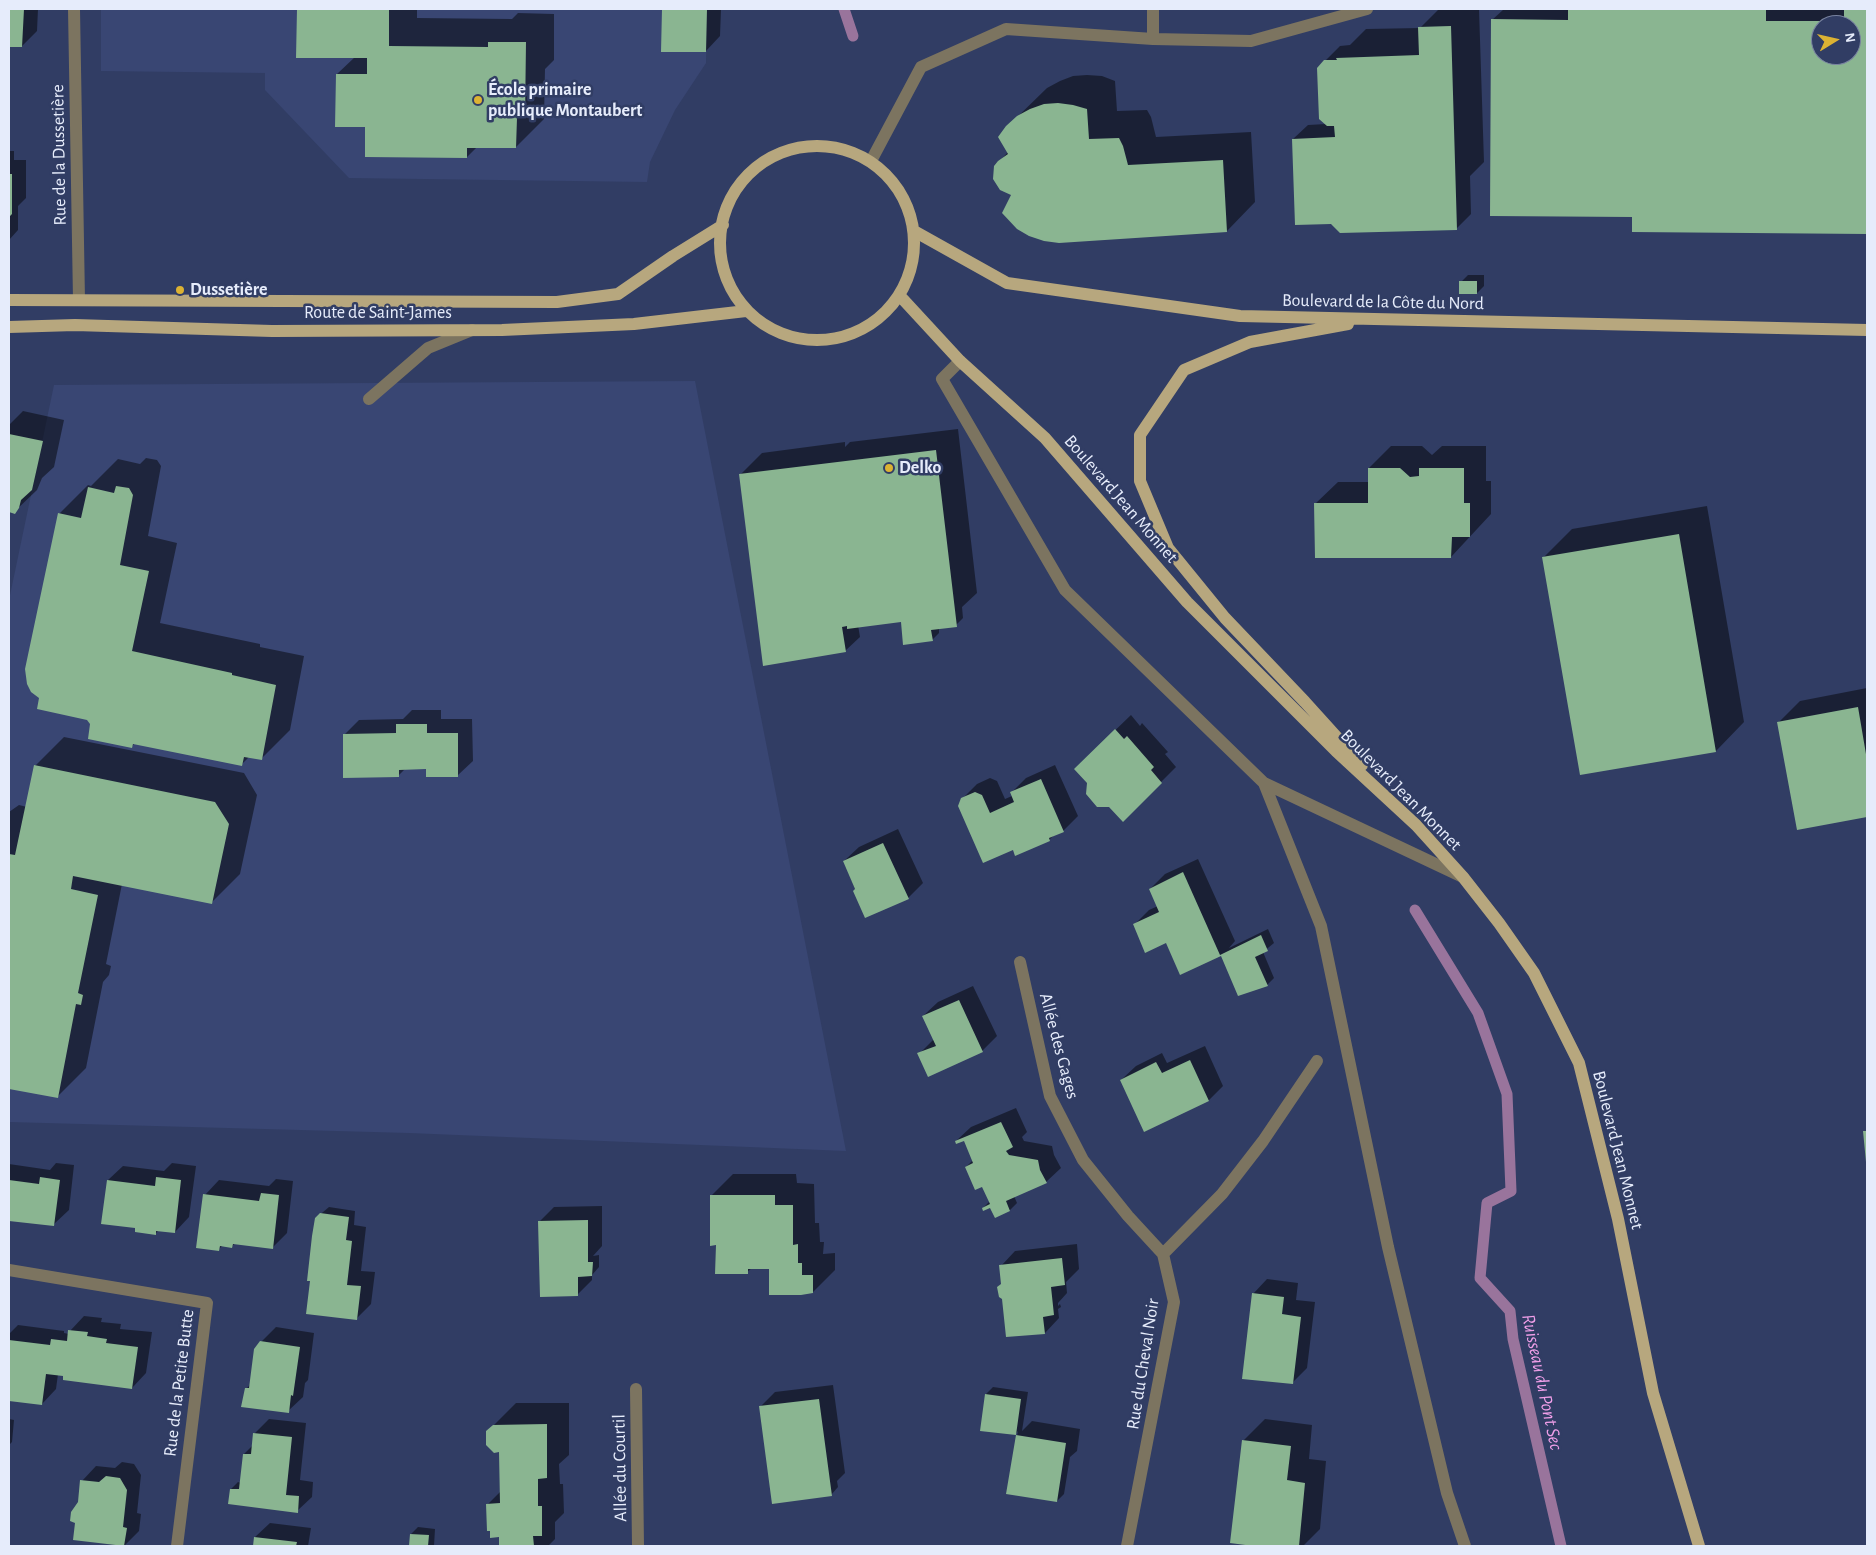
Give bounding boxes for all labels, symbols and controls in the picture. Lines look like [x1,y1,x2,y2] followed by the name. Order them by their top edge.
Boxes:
[1811,15,1861,65] north arrow
[1842,32,1858,44] text: N
[488,79,642,122] place label: École primaire publique Montaubert
[47,84,71,226] street label: Rue de la Dussetière
[472,94,484,106] marker: École primaire publique Montaubert
[190,279,268,301] place label: Dussetière
[174,284,186,296] marker: Dussetière
[1282,289,1484,315] street label: Boulevard de la Côte du Nord
[304,302,452,324] street label: Route de Saint-James
[1059,431,1183,567] street label: Boulevard Jean Monnet
[899,457,941,479] place label: Delko
[883,462,895,474] marker: Delko
[1336,725,1466,855] street label: Boulevard Jean Monnet
[1034,991,1084,1101] street label: Allée des Gages
[1588,1068,1648,1232] street label: Boulevard Jean Monnet
[1122,1297,1164,1431] street label: Rue du Cheval Noir
[159,1308,199,1458] street label: Rue de la Petite Butte
[1516,1312,1568,1452] water label: Ruisseau du Pont Sec
[608,1414,632,1522] street label: Allée du Courtil

